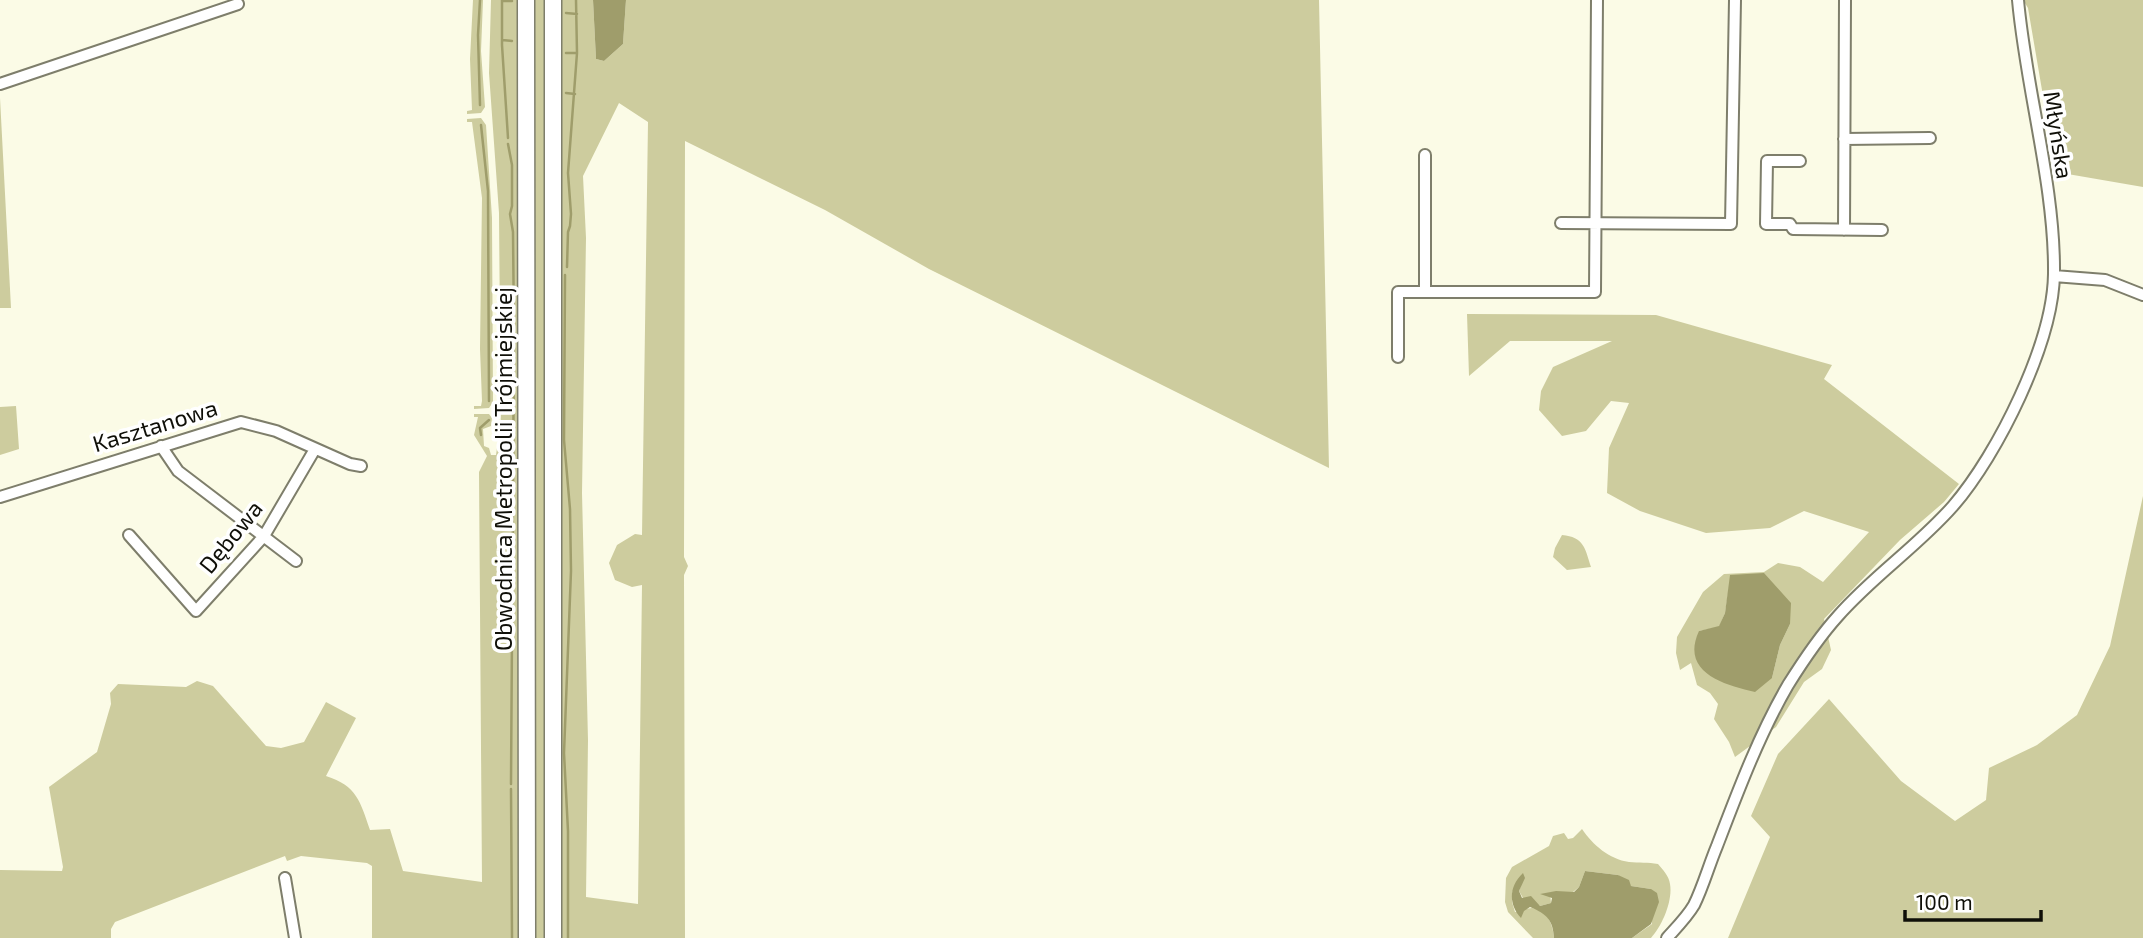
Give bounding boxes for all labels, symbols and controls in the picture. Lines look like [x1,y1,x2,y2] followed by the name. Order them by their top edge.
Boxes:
[2038,89,2080,181] street label: Młyńska
[489,287,517,651] street label: Obwodnica Metropolii Trójmiejskiej
[89,393,220,457] street label: Kasztanowa
[193,494,268,578] street label: Dębowa
[1905,878,2042,922] scale bar
[1916,889,1973,914] text: 100 m

